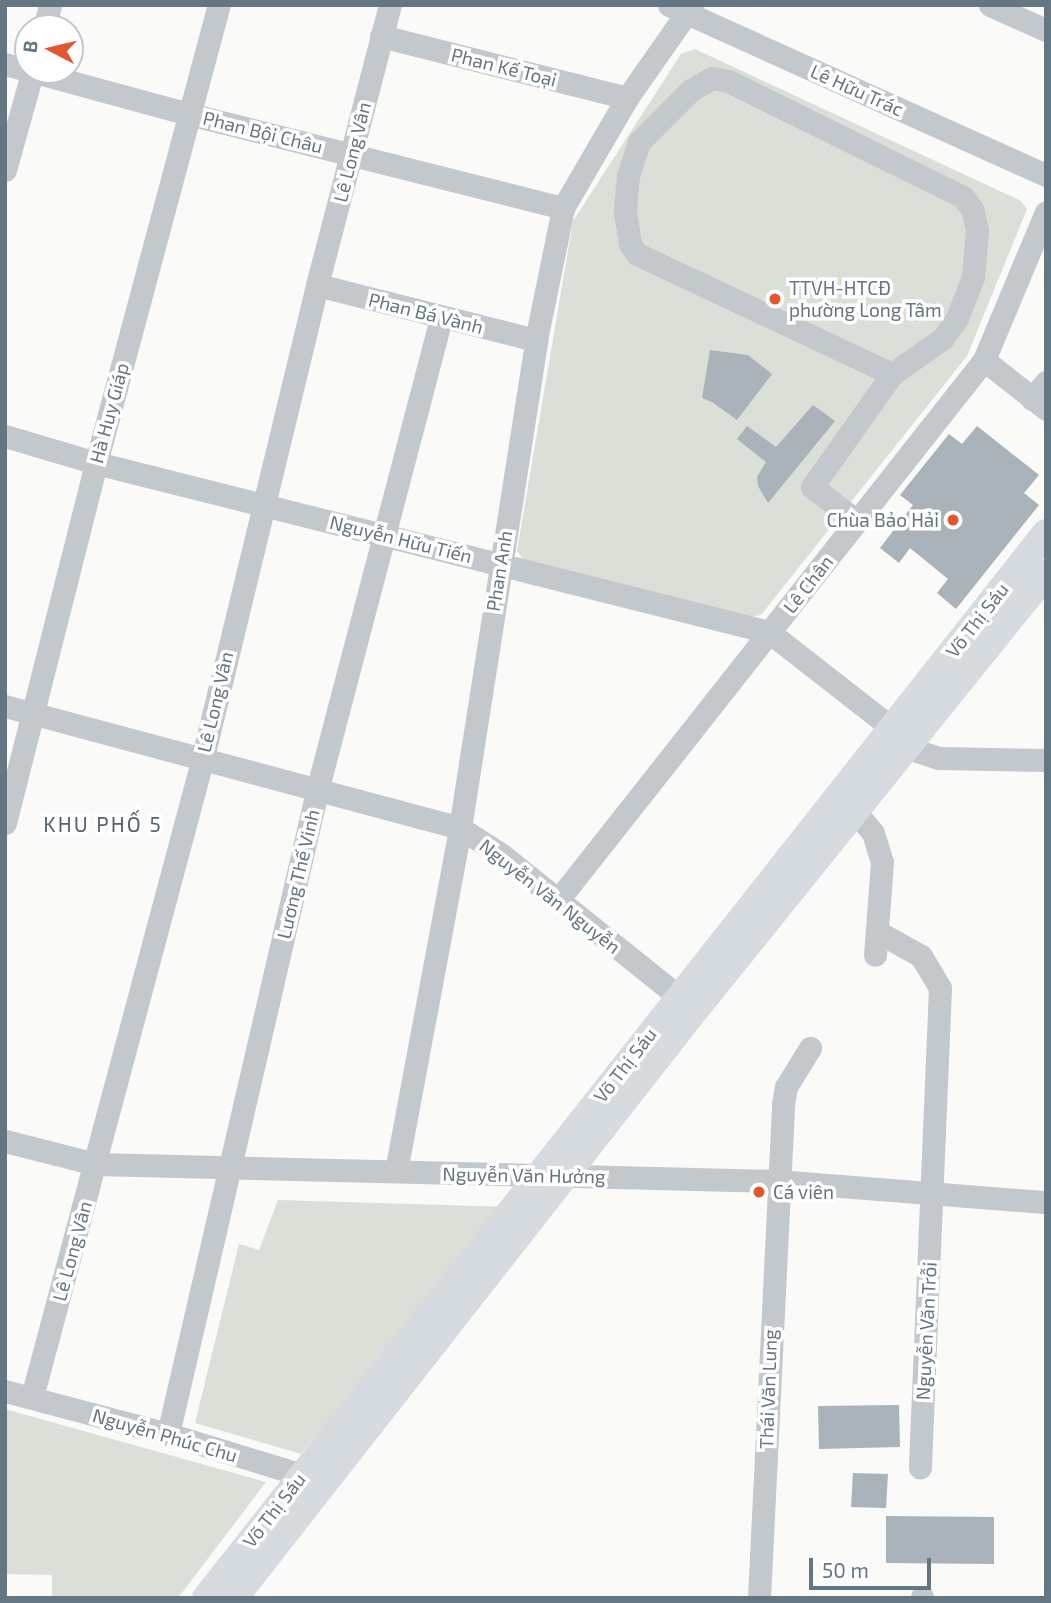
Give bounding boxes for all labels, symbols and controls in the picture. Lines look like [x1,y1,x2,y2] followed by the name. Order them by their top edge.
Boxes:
[14,14,84,84] north arrow
[17,39,42,54] text: B
[449,43,559,91] street label: Phan Kế Toại
[807,59,907,121] street label: Lê Hữu Trác
[328,99,376,205] street label: Lê Long Vân
[201,106,325,158] street label: Phan Bội Châu
[789,277,942,321] place label: TTVH-HTCĐ phường Long Tâm
[366,288,486,338] street label: Phan Bá Vành
[767,291,783,307] marker: TTVH-HTCĐ phường Long Tâm
[85,360,133,466] street label: Hà Huy Giáp
[827,509,939,531] place label: Chùa Bảo Hải
[327,510,475,568] street label: Nguyễn Hữu Tiến
[945,512,961,528] marker: Chùa Bảo Hải
[481,529,517,613] street label: Phan Anh
[778,550,838,618] street label: Lê Chân
[941,578,1013,662] street label: Võ Thị Sáu
[192,649,238,755] street label: Lê Long Vân
[272,807,324,941] street label: Lương Thế Vinh
[44,811,162,837] district label: KHU PHỐ 5
[475,834,625,958] street label: Nguyễn Văn Nguyễn
[589,1023,661,1107] street label: Võ Thị Sáu
[442,1162,606,1188] street label: Nguyễn Văn Hưởng
[773,1181,835,1203] place label: Cá viên
[751,1184,767,1200] marker: Cá viên
[48,1198,96,1304] street label: Lê Long Vân
[911,1261,941,1401] street label: Nguyễn Văn Trỗi
[755,1328,781,1450] street label: Thái Văn Lung
[90,1403,240,1467] street label: Nguyễn Phúc Chu
[238,1468,310,1552] street label: Võ Thị Sáu
[813,1544,936,1588] scale bar
[822,1557,869,1582] text: 50 m

